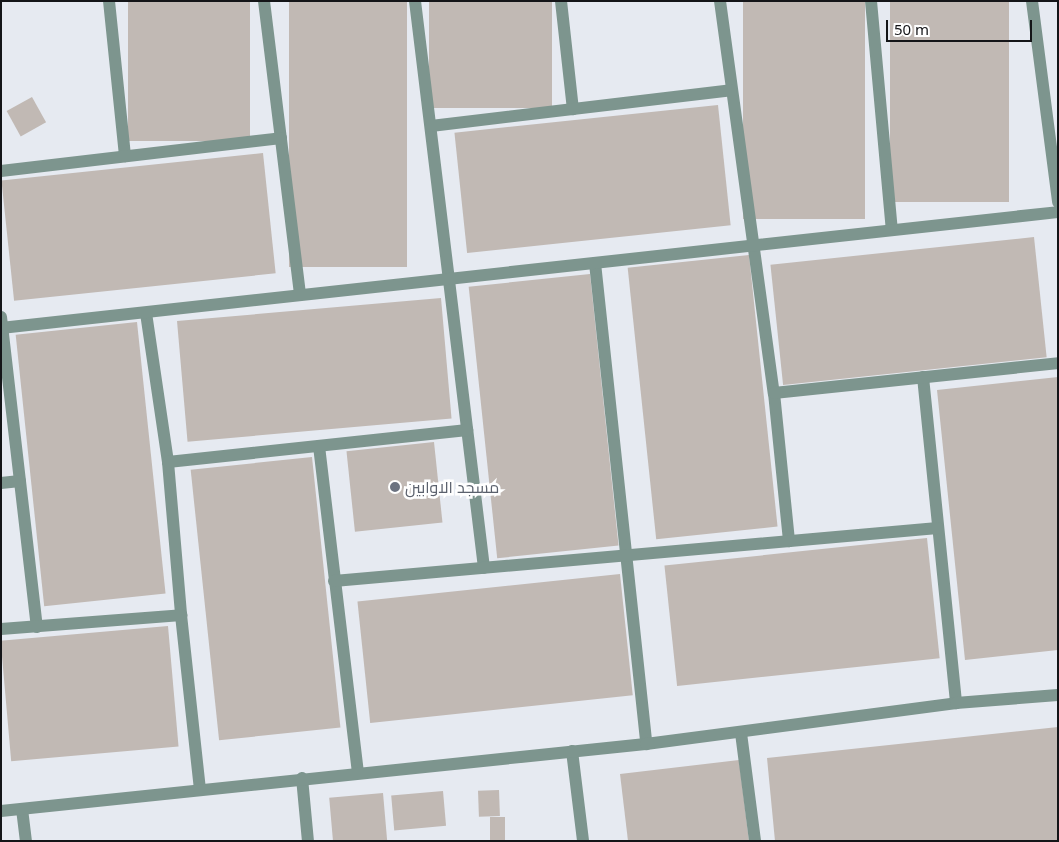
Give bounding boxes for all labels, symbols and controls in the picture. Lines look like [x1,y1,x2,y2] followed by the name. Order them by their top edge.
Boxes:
[889,10,1035,42] scale bar
[894,19,929,39] text: 50 m
[405,477,499,497] place label: مسجد الاوابين
[389,481,401,493] marker: مسجد الاوابين

